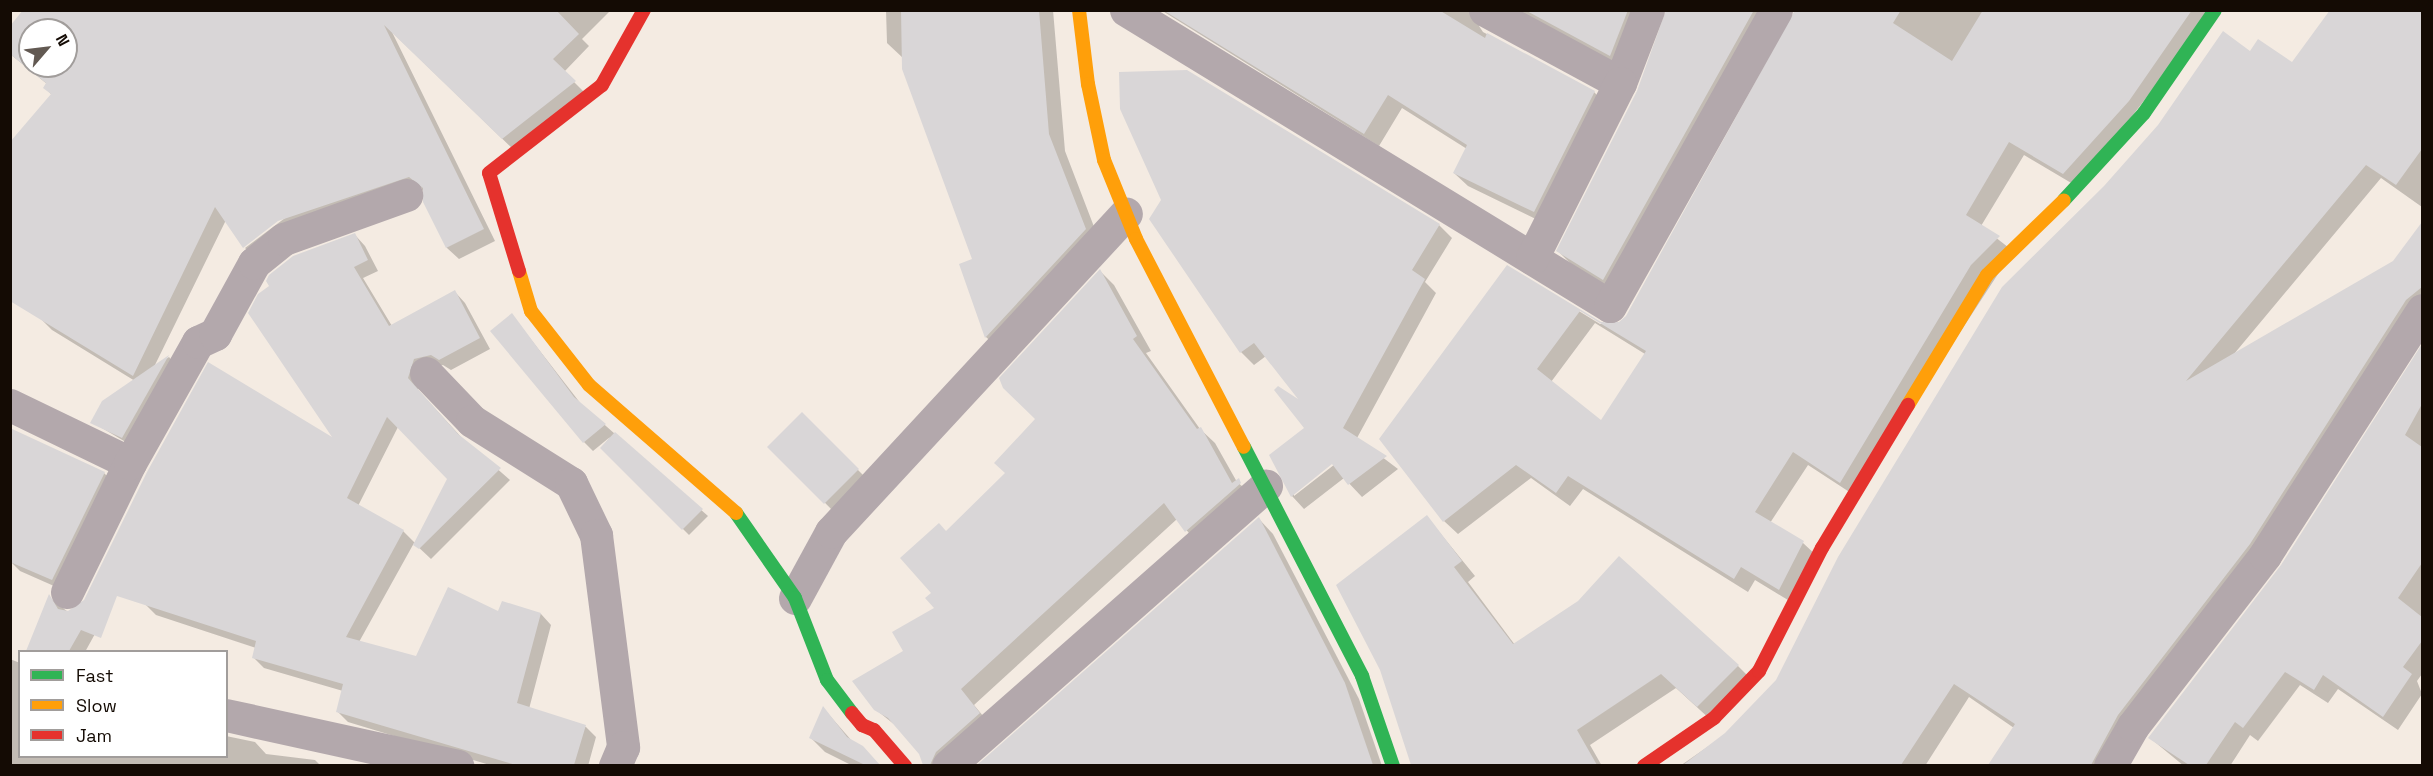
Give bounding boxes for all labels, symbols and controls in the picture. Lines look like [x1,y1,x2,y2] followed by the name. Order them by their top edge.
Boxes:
[18,18,78,78] north arrow
[51,31,74,50] text: N
[18,650,228,758] legend
[76,664,113,687] text: Fast
[76,694,117,717] text: Slow
[76,724,112,747] text: Jam

